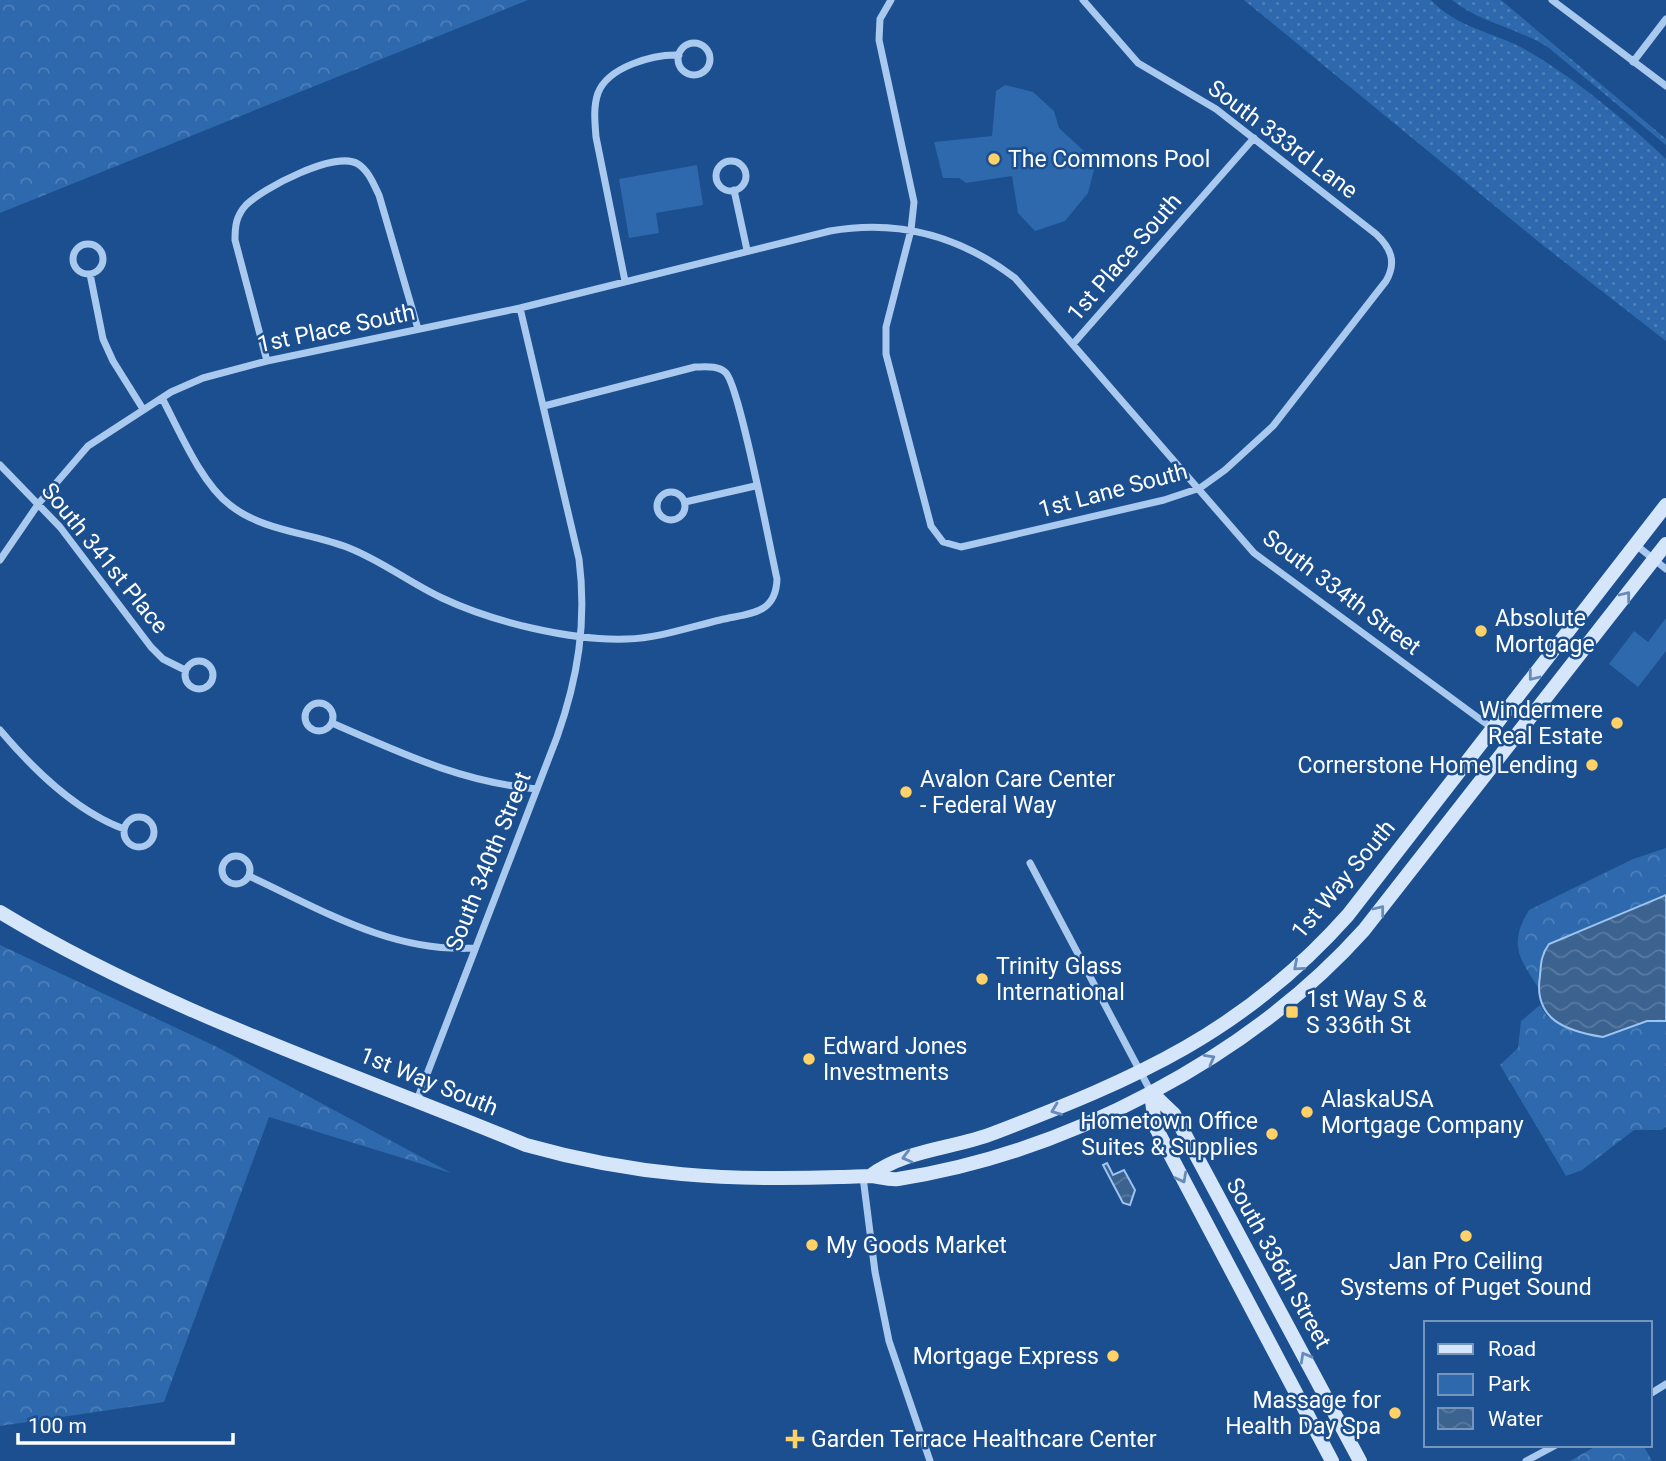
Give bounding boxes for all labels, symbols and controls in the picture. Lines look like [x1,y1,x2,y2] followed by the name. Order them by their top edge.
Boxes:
[1203,74,1363,204] street label: South 333rd Lane
[1008,146,1210,173] place label: The Commons Pool
[986,151,1002,167] marker: The Commons Pool
[1062,188,1187,327] street label: 1st Place South
[255,299,417,358] street label: 1st Place South
[1036,458,1191,523] street label: 1st Lane South
[36,478,174,639] street label: South 341st Place
[1257,524,1426,661] street label: South 334th Street
[1617,591,1630,603] one-way arrow
[1495,605,1595,658] place label: Absolute Mortgage
[1473,623,1489,639] marker: Absolute Mortgage
[1529,668,1542,680] one-way arrow
[1479,697,1603,750] place label: Windermere Real Estate
[1609,715,1625,731] marker: Windermere Real Estate
[1297,752,1578,779] place label: Cornerstone Home Lending
[1584,757,1600,773] marker: Cornerstone Home Lending
[920,766,1116,819] place label: Avalon Care Center - Federal Way
[440,768,537,955] street label: South 340th Street
[898,784,914,800] marker: Avalon Care Center - Federal Way
[1286,814,1401,944] street label: 1st Way South
[1371,905,1384,917] one-way arrow
[996,953,1125,1006] place label: Trinity Glass International
[1293,958,1306,970] one-way arrow
[974,971,990,987] marker: Trinity Glass International
[1306,986,1427,1039] place label: 1st Way S & S 336th St
[1284,1004,1300,1020] marker: 1st Way S & S 336th St
[823,1033,967,1086] place label: Edward Jones Investments
[356,1041,502,1121] street label: 1st Way South
[801,1051,817,1067] marker: Edward Jones Investments
[1203,1054,1216,1067] one-way arrow
[1321,1086,1524,1139] place label: AlaskaUSA Mortgage Company
[1050,1102,1062,1116] one-way arrow
[1299,1104,1315,1120] marker: AlaskaUSA Mortgage Company
[1080,1108,1258,1161] place label: Hometown Office Suites & Supplies
[1264,1126,1280,1142] marker: Hometown Office Suites & Supplies
[902,1148,914,1163] one-way arrow
[1174,1171,1187,1183] one-way arrow
[1221,1173,1337,1353] street label: South 336th Street
[1458,1228,1474,1244] marker: Jan Pro Ceiling Systems of Puget Sound
[826,1232,1007,1259] place label: My Goods Market
[804,1237,820,1253] marker: My Goods Market
[1340,1248,1592,1301] place label: Jan Pro Ceiling Systems of Puget Sound
[1424,1321,1652,1447] legend
[1488,1337,1536,1361] text: Road
[913,1343,1099,1370] place label: Mortgage Express
[1105,1348,1121,1364] marker: Mortgage Express
[1300,1352,1313,1365] one-way arrow
[1488,1372,1531,1396] text: Park
[1225,1387,1381,1440] place label: Massage for Health Day Spa
[18,1402,233,1446] scale bar
[1387,1405,1403,1421] marker: Massage for Health Day Spa
[1488,1407,1543,1431] text: Water
[28,1414,87,1438] text: 100 m
[811,1426,1157,1453] place label: Garden Terrace Healthcare Center
[785,1429,805,1449] marker: Garden Terrace Healthcare Center

